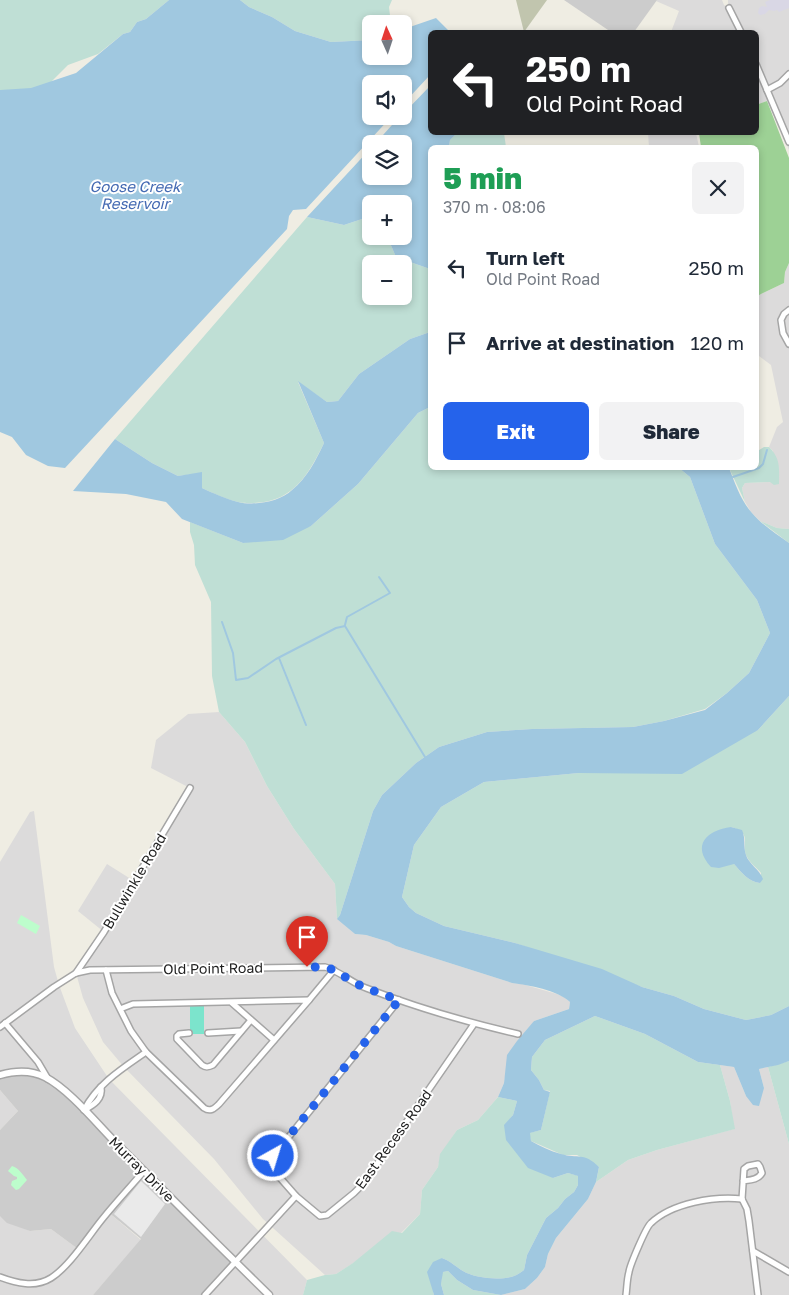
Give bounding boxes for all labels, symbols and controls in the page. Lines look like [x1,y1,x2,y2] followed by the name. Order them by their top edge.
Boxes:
[362,15,412,65] north arrow
[362,15,412,305] map controls
[526,48,631,90] text: 250 m
[443,50,508,115] icon: left
[362,75,412,125] button: sound
[526,90,683,117] text: Old Point Road
[362,135,412,185] button: layers
[443,160,522,196] text: 5 min
[692,162,744,214] button: close
[90,177,182,212] water label: Goose Creek Reservoir
[362,195,412,245] button: +
[443,197,546,217] text: 370 m · 08:06
[486,246,565,269] text: Turn left
[443,254,471,282] icon: left
[362,255,412,305] button: −
[689,256,744,279] text: 250 m
[486,269,600,289] text: Old Point Road
[443,329,471,357] icon: arrive
[486,331,674,354] text: Arrive at destination
[690,331,744,354] text: 120 m
[443,402,589,460] button: Exit
[599,402,744,460] button: Share
[99,830,169,932] street label: Bullwinkle Road
[286,916,328,967] pin
[293,923,321,951] icon: arrive
[163,959,263,977] street label: Old Point Road
[351,1086,435,1192] street label: East Recess Road
[246,1129,298,1181] position arrow
[106,1133,178,1205] street label: Murray Drive

